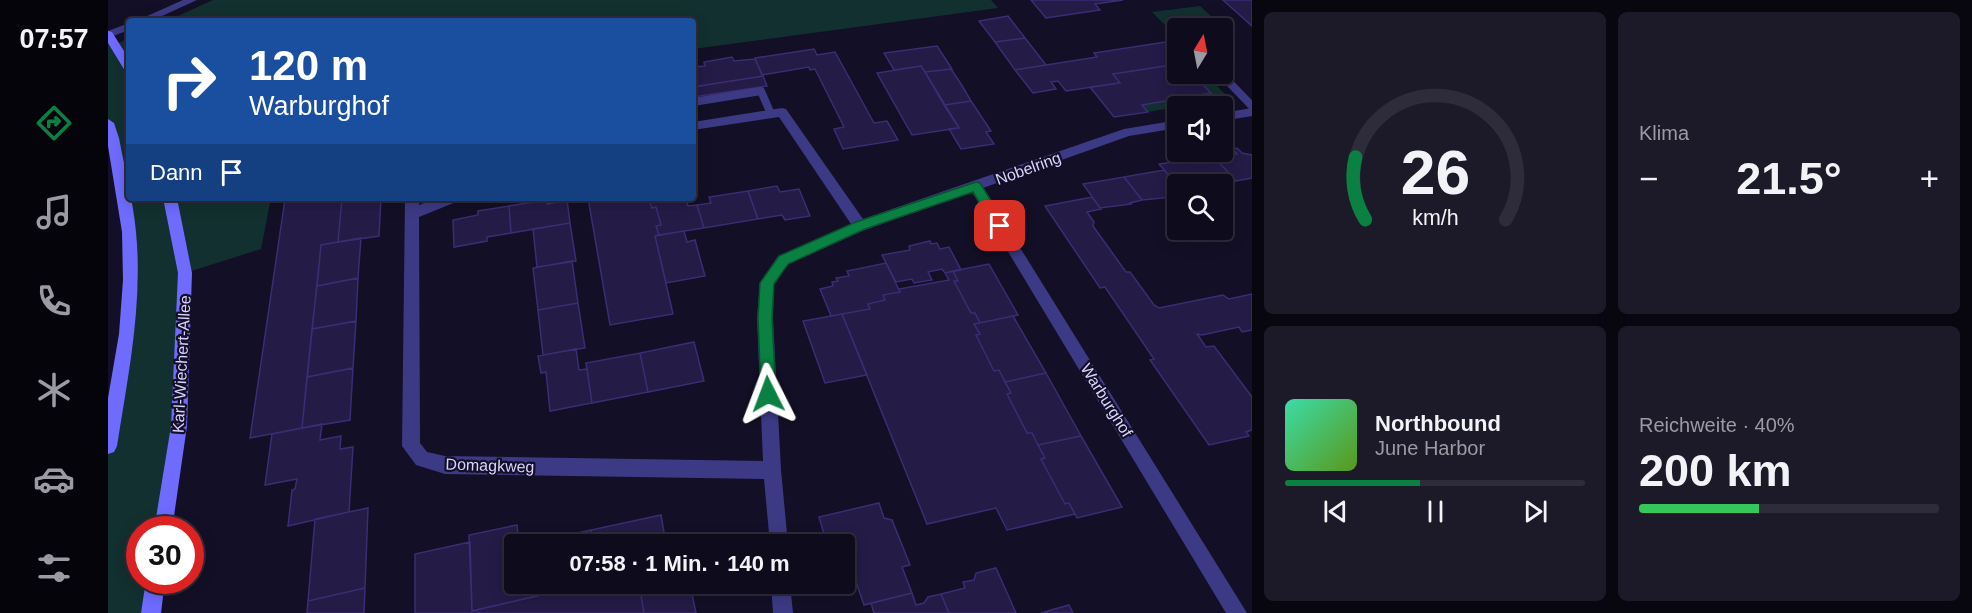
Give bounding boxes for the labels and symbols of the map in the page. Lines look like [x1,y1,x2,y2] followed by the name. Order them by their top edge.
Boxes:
[1167,18,1233,84] north arrow
[993,149,1063,188] street label: Nobelring
[974,200,1025,251] pin
[169,295,194,433] street label: Karl-Wiechert-Allee
[1077,361,1136,440] street label: Warburghof
[736,362,800,426] position arrow
[445,455,535,476] street label: Domagkweg
[126,516,204,594] speed limit sign: 30

